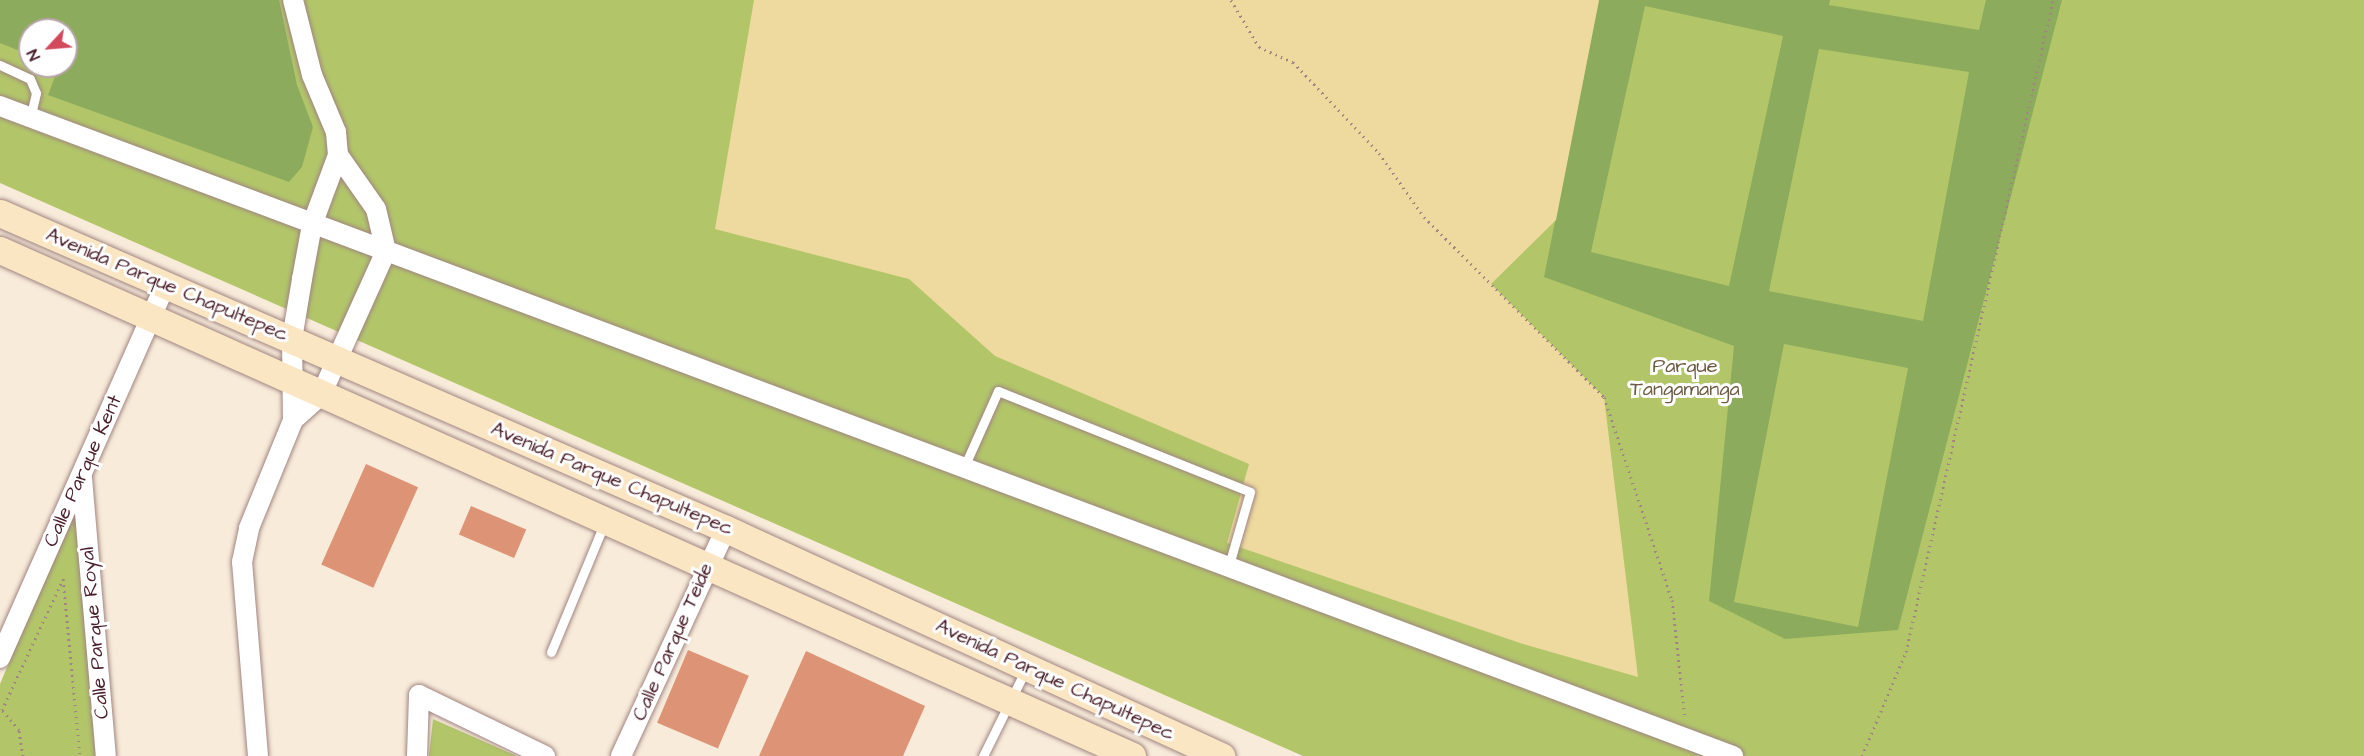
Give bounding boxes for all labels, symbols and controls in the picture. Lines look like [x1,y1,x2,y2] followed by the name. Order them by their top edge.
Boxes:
[18,18,78,78] north arrow
[22,46,46,64] text: N
[42,223,292,347] street label: Avenida Parque Chapultepec
[1630,354,1740,401] park label: Parque Tangamanga
[39,391,127,551] street label: Calle Parque Kent
[487,417,737,541] street label: Avenida Parque Chapultepec
[76,546,114,720] street label: Calle Parque Royal
[627,559,719,725] street label: Calle Parque Teide
[932,614,1178,746] street label: Avenida Parque Chapultepec

